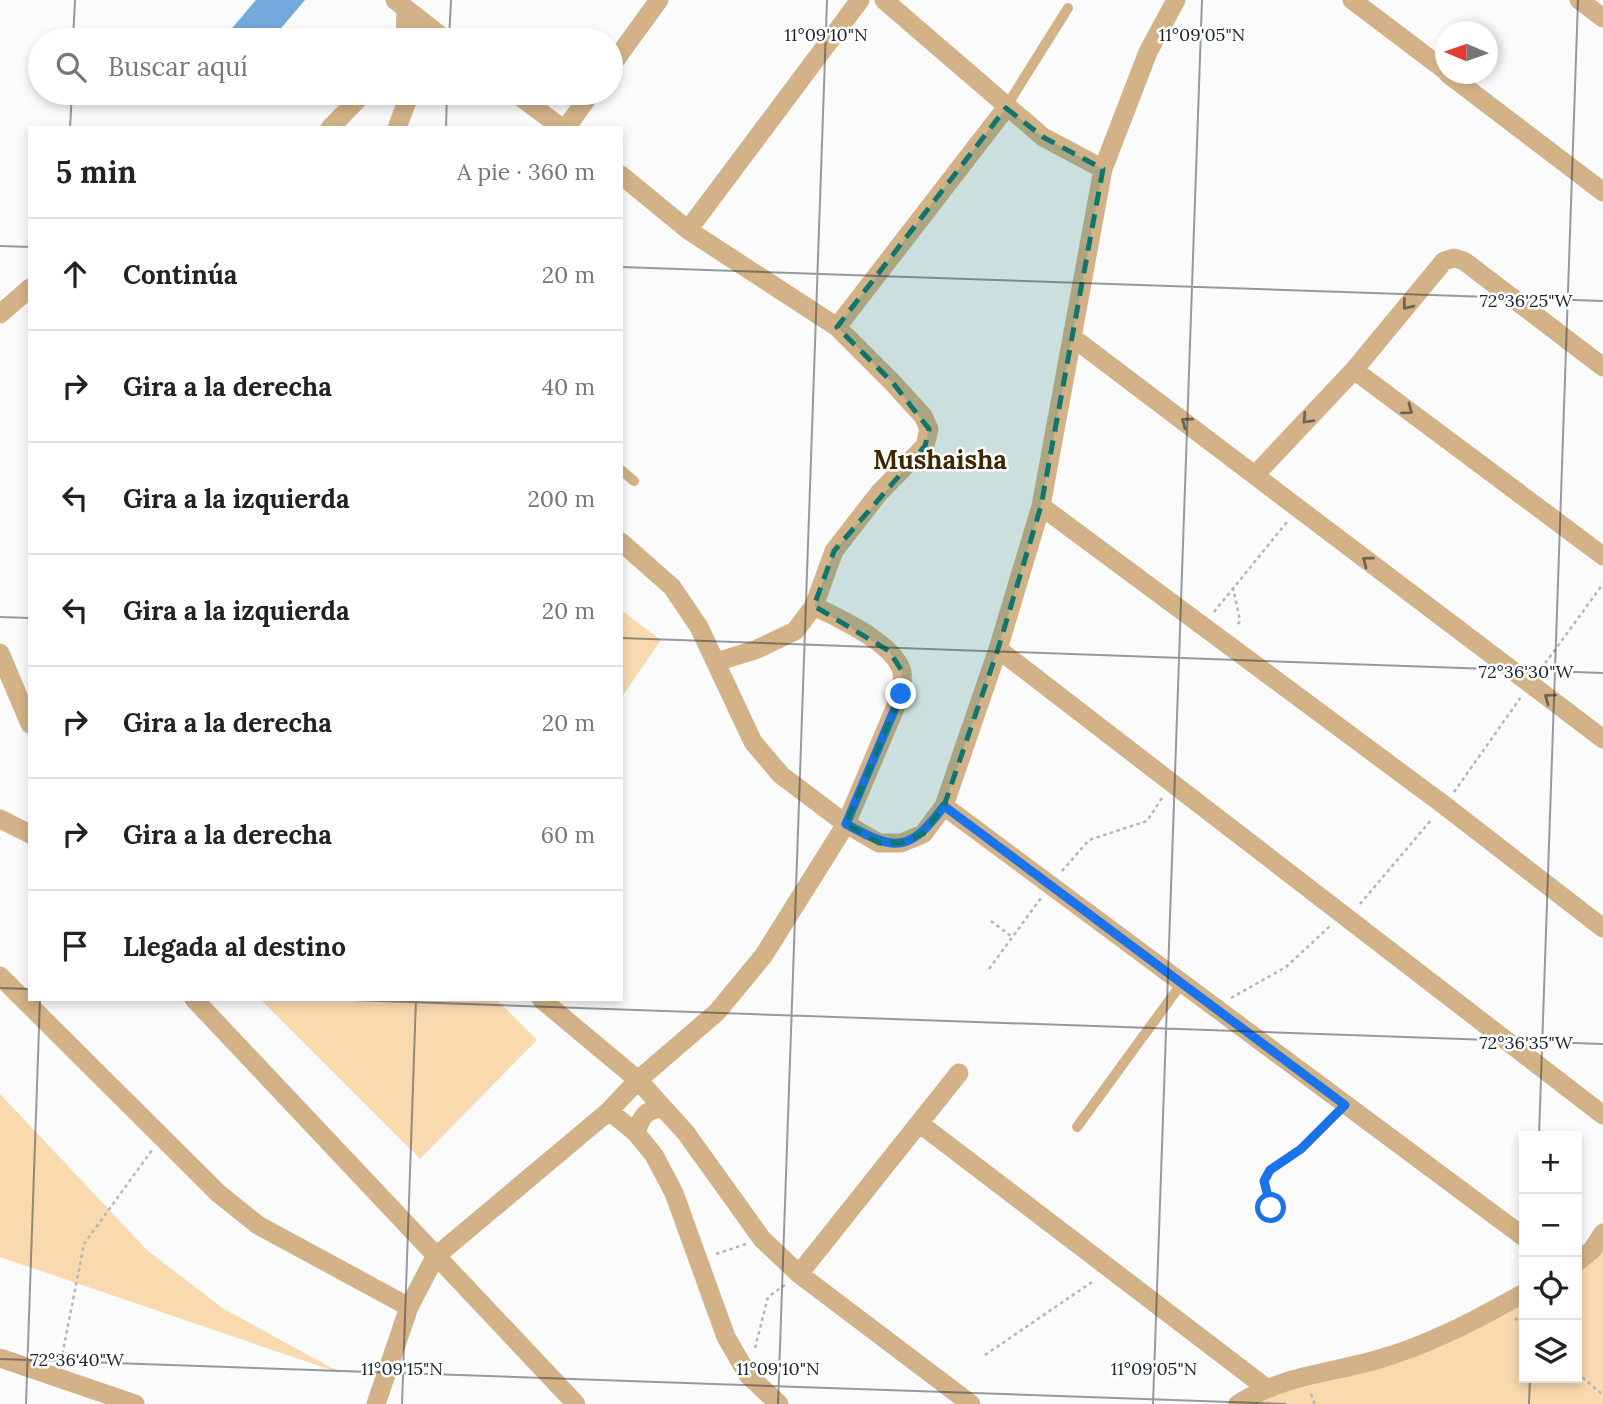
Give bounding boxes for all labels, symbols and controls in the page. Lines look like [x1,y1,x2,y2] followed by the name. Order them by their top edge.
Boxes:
[1435,21,1498,84] north arrow
[784,23,868,46] text: 11°09'10"N
[1159,23,1245,46] text: 11°09'05"N
[28,28,623,105] search box
[52,48,90,86] icon: search
[108,50,248,83] text: Buscar aquí
[56,153,137,191] text: 5 min
[457,157,595,186] text: A pie · 360 m
[56,255,94,293] icon: ahead
[123,258,237,291] text: Continúa
[542,260,595,289] text: 20 m
[1479,289,1574,312] text: 72°36'25"W
[1402,297,1415,309] one-way arrow
[56,367,94,405] icon: right
[123,370,332,403] text: Gira a la derecha
[542,372,595,401] text: 40 m
[1400,402,1413,415] one-way arrow
[1303,411,1315,424] one-way arrow
[1181,418,1194,431] one-way arrow
[873,443,1007,476] district label: Mushaisha
[56,479,94,517] icon: left
[123,482,350,515] text: Gira a la izquierda
[527,484,595,513] text: 200 m
[1362,556,1375,569] one-way arrow
[56,591,94,629] icon: left
[123,594,350,627] text: Gira a la izquierda
[542,596,595,625] text: 20 m
[1479,660,1574,683] text: 72°36'30"W
[885,678,916,709] route end
[1544,693,1556,706] one-way arrow
[56,703,94,741] icon: right
[123,706,332,739] text: Gira a la derecha
[542,708,595,737] text: 20 m
[56,815,94,853] icon: right
[123,818,332,851] text: Gira a la derecha
[541,820,595,849] text: 60 m
[56,927,94,965] icon: arrive
[123,930,346,963] text: Llegada al destino
[1479,1031,1574,1054] text: 72°36'35"W
[1519,1131,1582,1383] map controls
[1519,1131,1582,1194] button: +
[1255,1192,1286,1223] route start
[1519,1194,1582,1257] button: −
[1519,1257,1582,1320] button: locate
[1519,1320,1582,1383] button: layers
[30,1348,125,1371] text: 72°36'40"W
[361,1357,443,1380] text: 11°09'15"N
[736,1357,820,1380] text: 11°09'10"N
[1111,1357,1197,1380] text: 11°09'05"N

